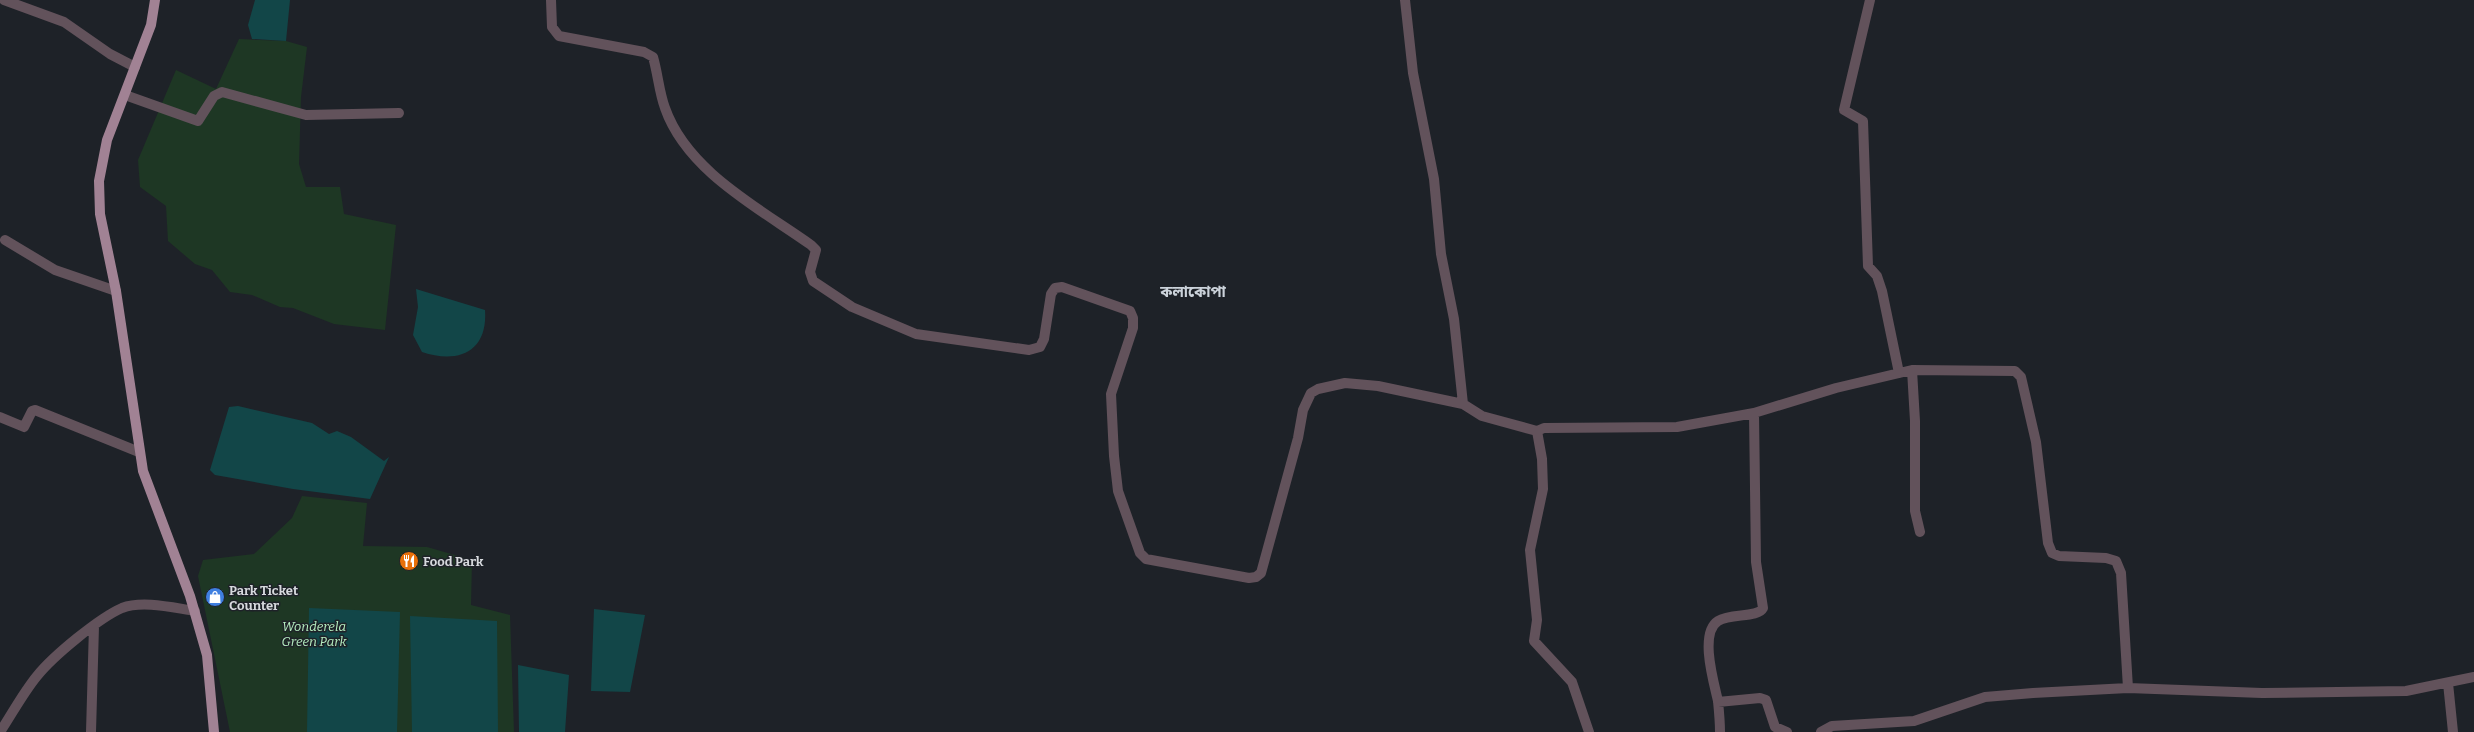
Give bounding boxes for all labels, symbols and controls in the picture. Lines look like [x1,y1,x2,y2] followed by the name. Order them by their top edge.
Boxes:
[1159,283,1227,301] district label: কলাকোপা
[398,550,420,572] restaurant icon: Food Park
[423,554,484,569] place label: Food Park
[229,583,298,613] place label: Park Ticket Counter
[204,586,226,608] shop icon: Park Ticket Counter
[282,619,347,649] park label: Wonderela Green Park

